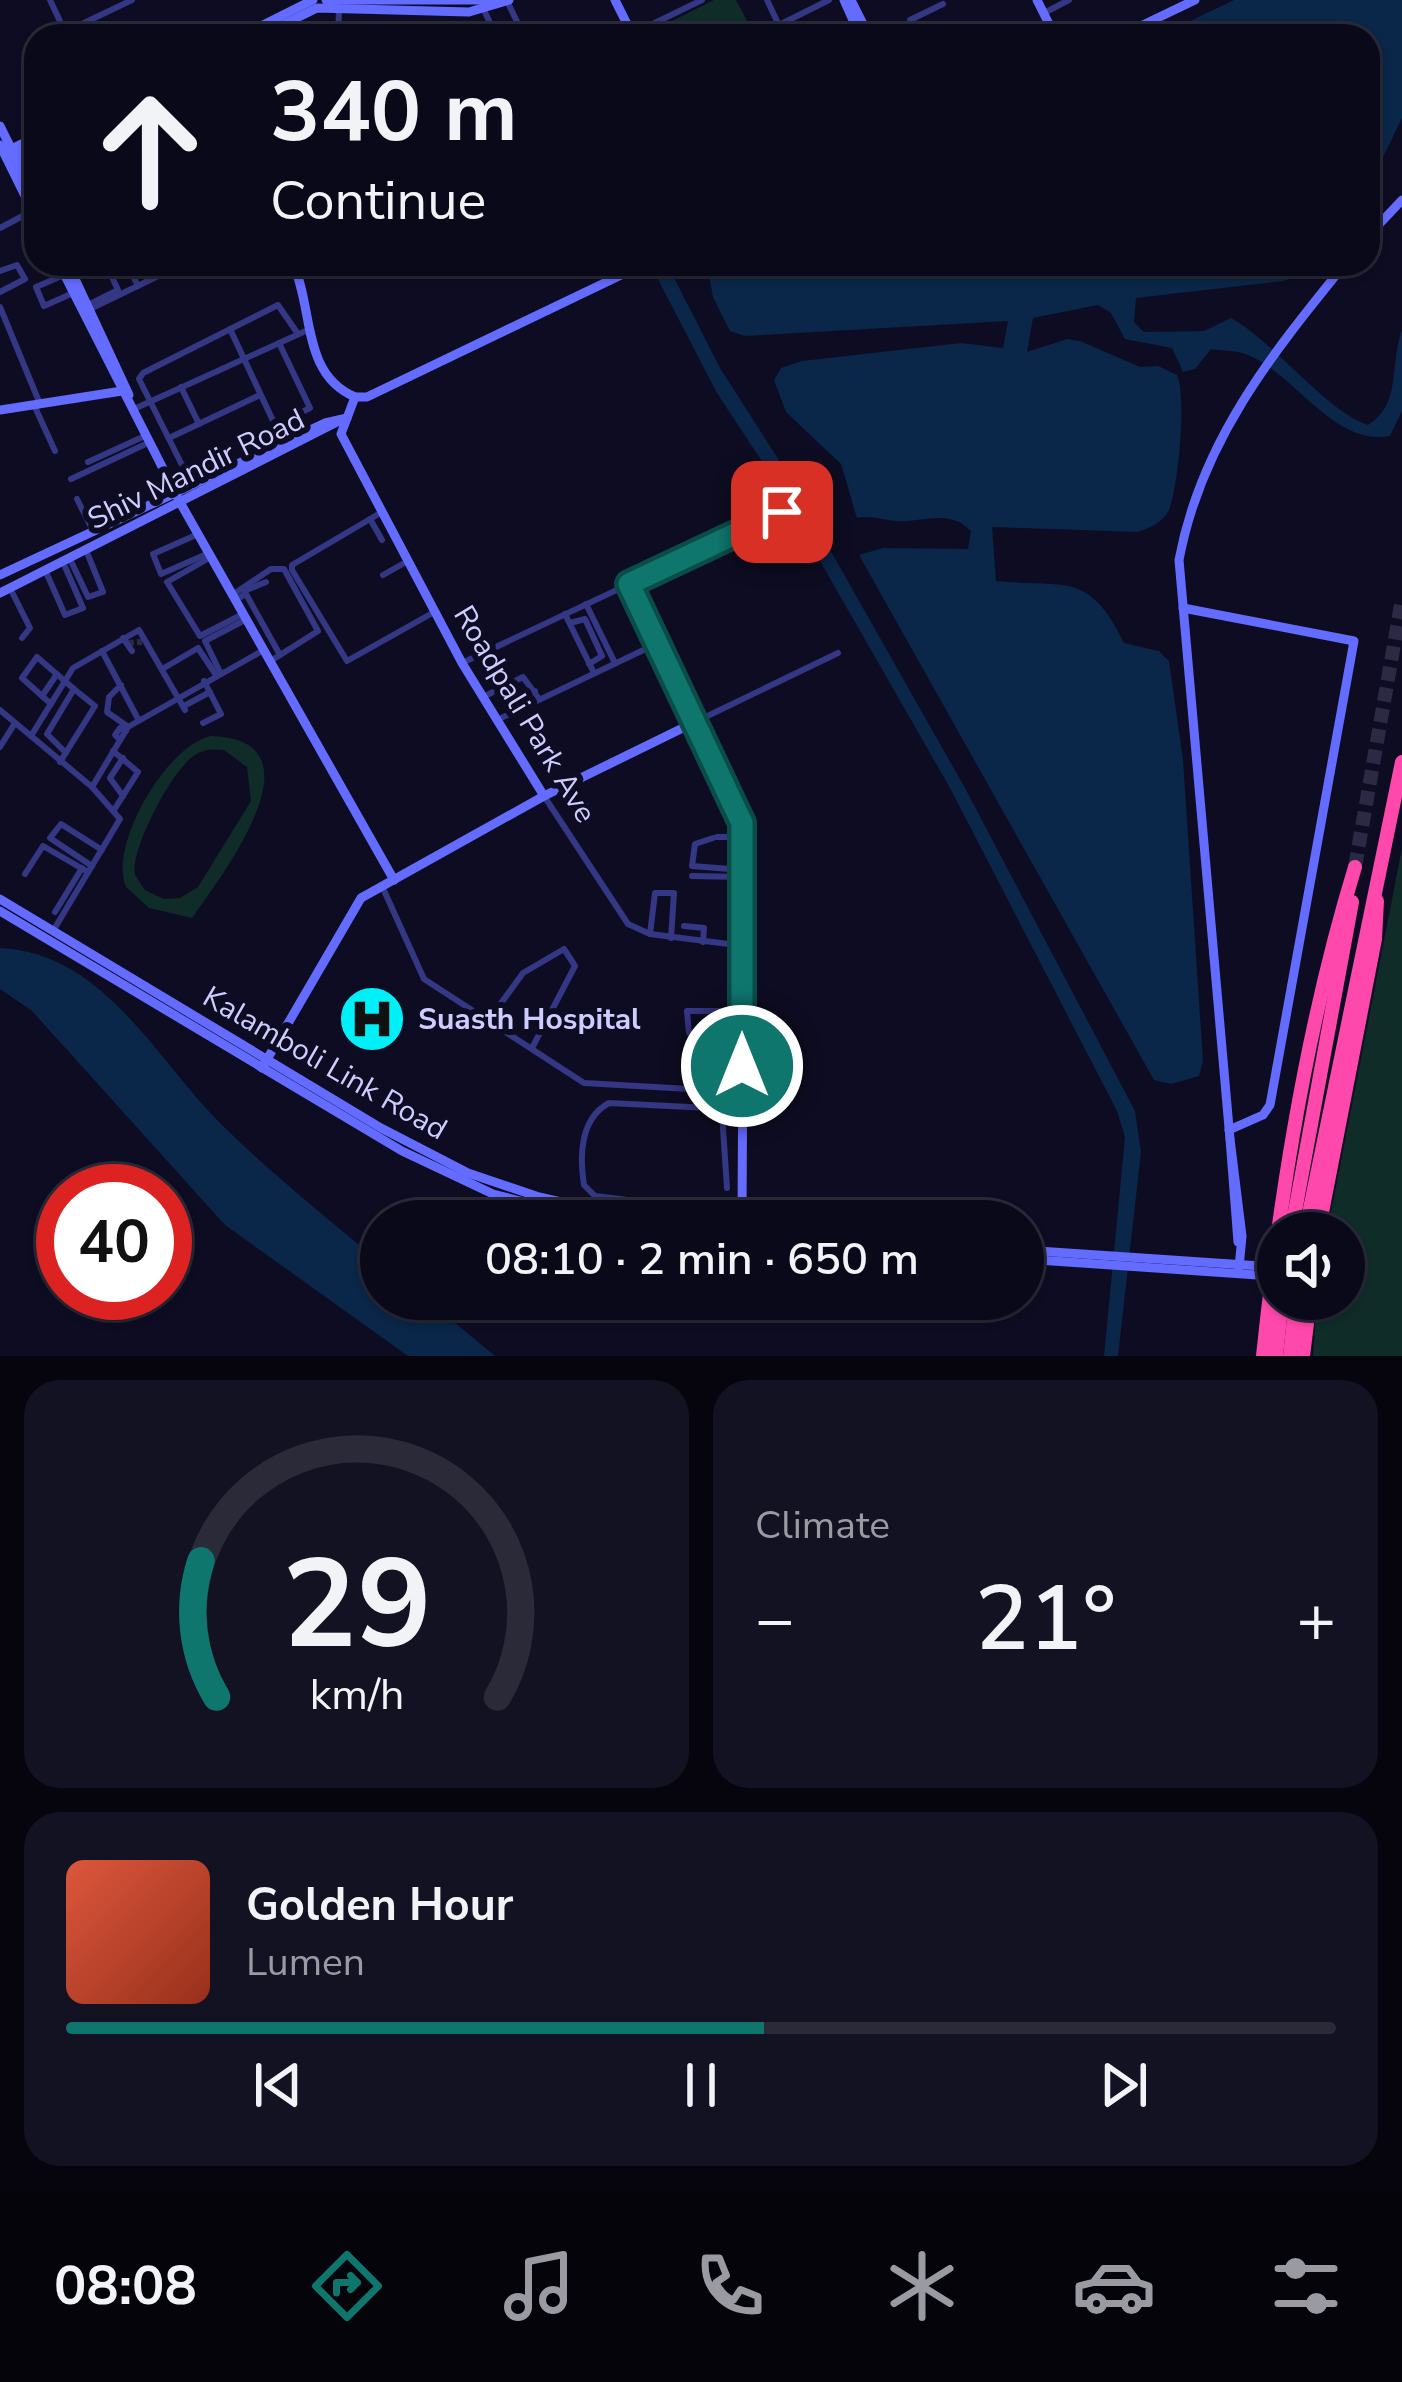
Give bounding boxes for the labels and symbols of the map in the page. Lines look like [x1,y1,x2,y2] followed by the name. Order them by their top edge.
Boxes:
[81,399,312,540] street label: Shiv Mandir Road
[731,461,833,563] pin
[443,598,606,831] street label: Roadpali Park Ave
[195,977,454,1150] street label: Kalamboli Link Road
[337,984,407,1054] hospital icon: Suasth Hospital
[418,999,641,1040] place label: Suasth Hospital
[679,1003,805,1129] position arrow
[36,1164,192,1320] speed limit sign: 40

